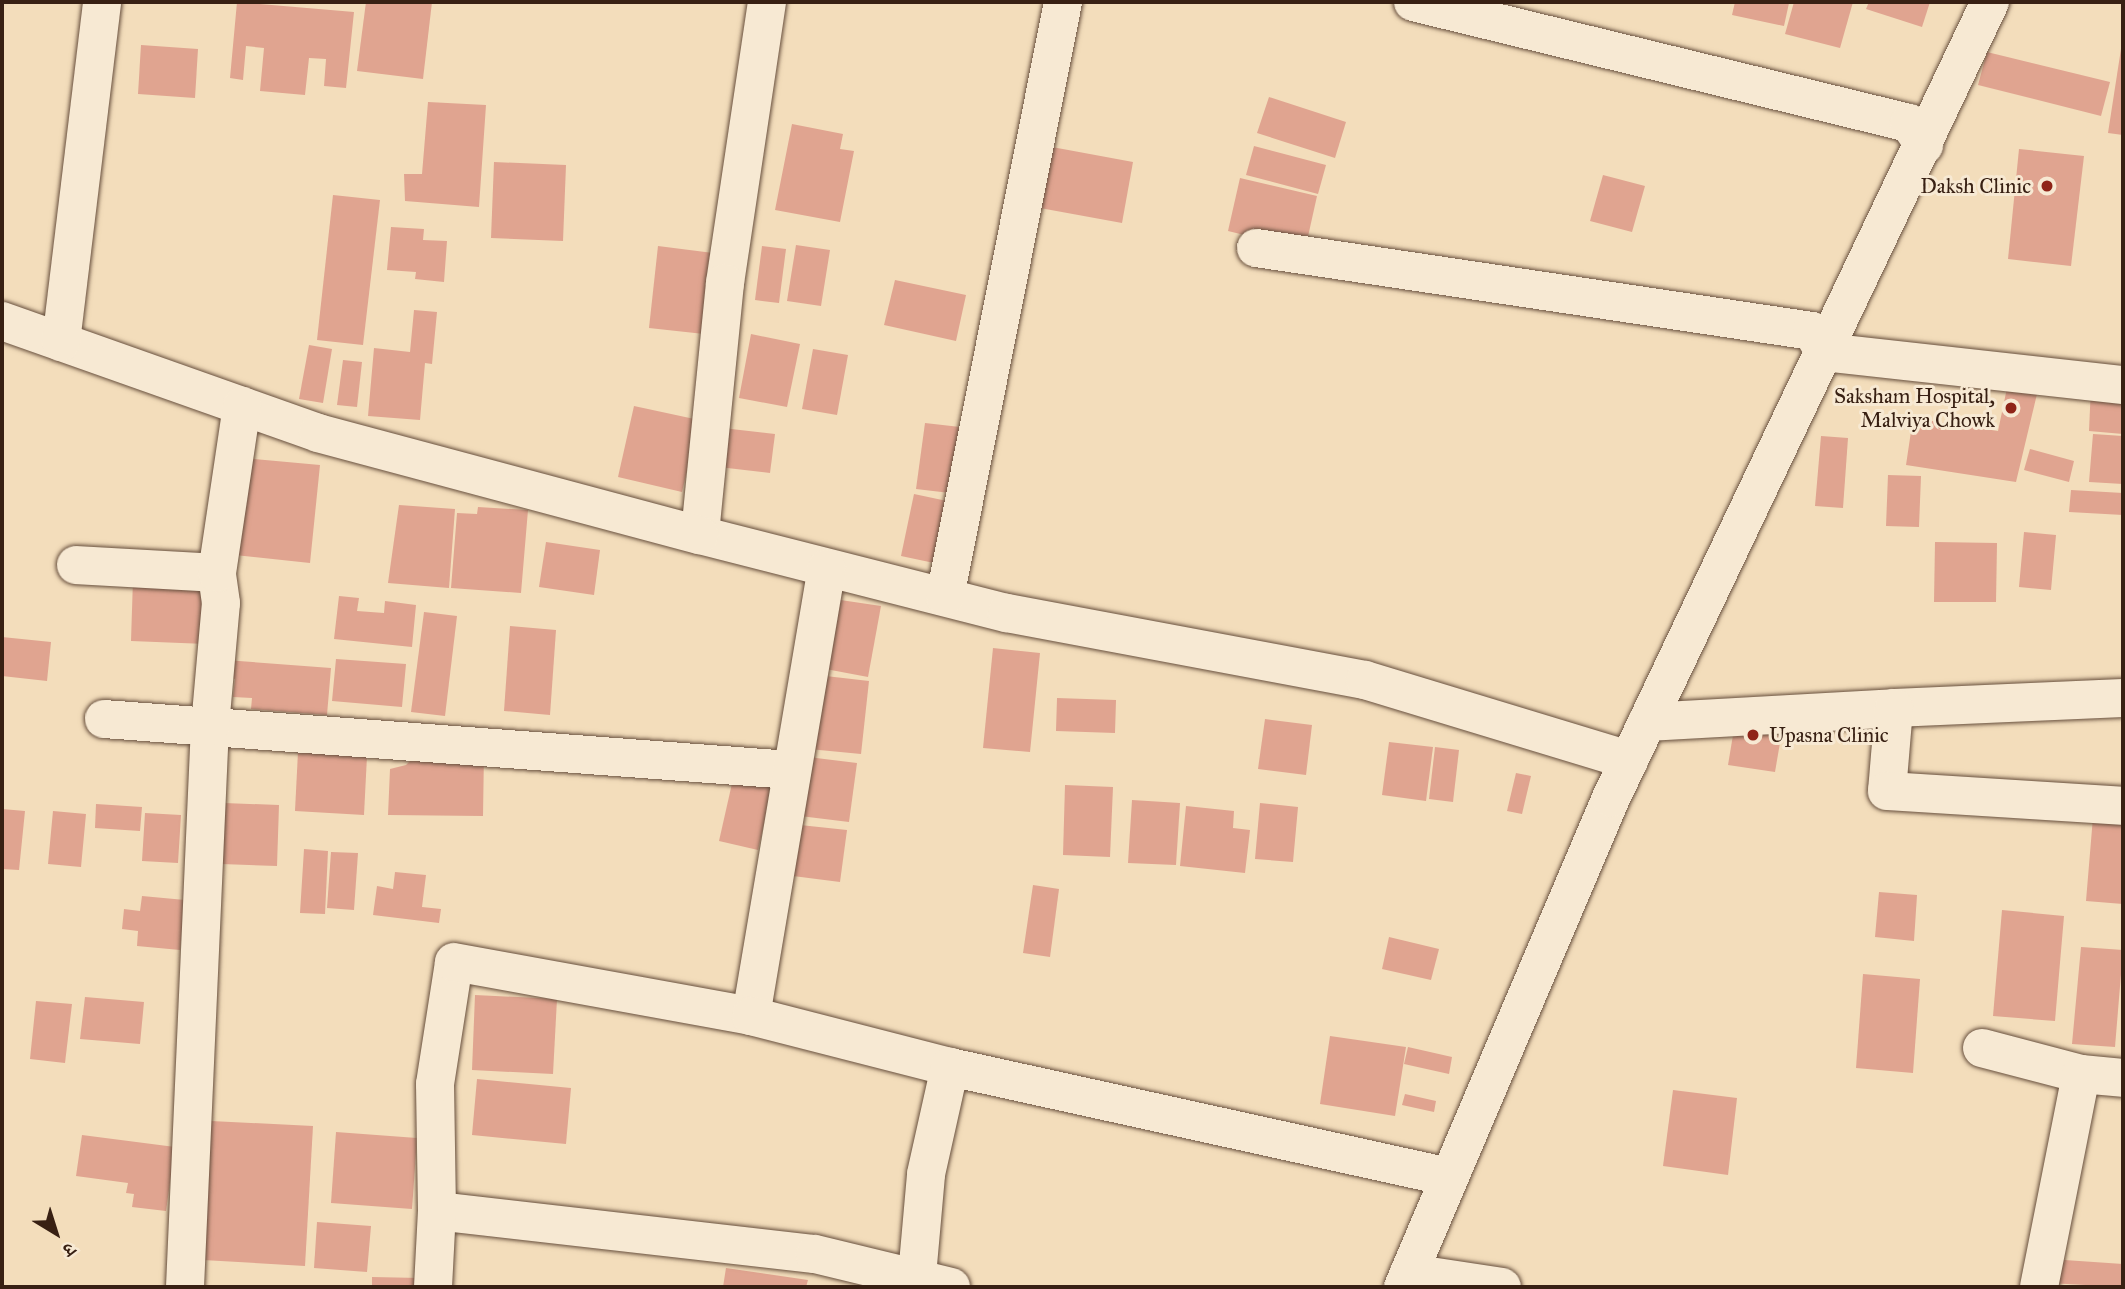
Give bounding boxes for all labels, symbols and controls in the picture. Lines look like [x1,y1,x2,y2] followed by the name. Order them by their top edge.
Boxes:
[1920,173,2031,199] place label: Daksh Clinic
[2037,176,2057,196] marker: Daksh Clinic
[1834,383,1995,433] place label: Saksham Hospital, Malviya Chowk
[2001,398,2021,418] marker: Saksham Hospital, Malviya Chowk
[1769,722,1889,748] place label: Upasna Clinic
[1743,725,1763,745] marker: Upasna Clinic
[21,1198,91,1268] north arrow
[58,1238,80,1262] text: उ

